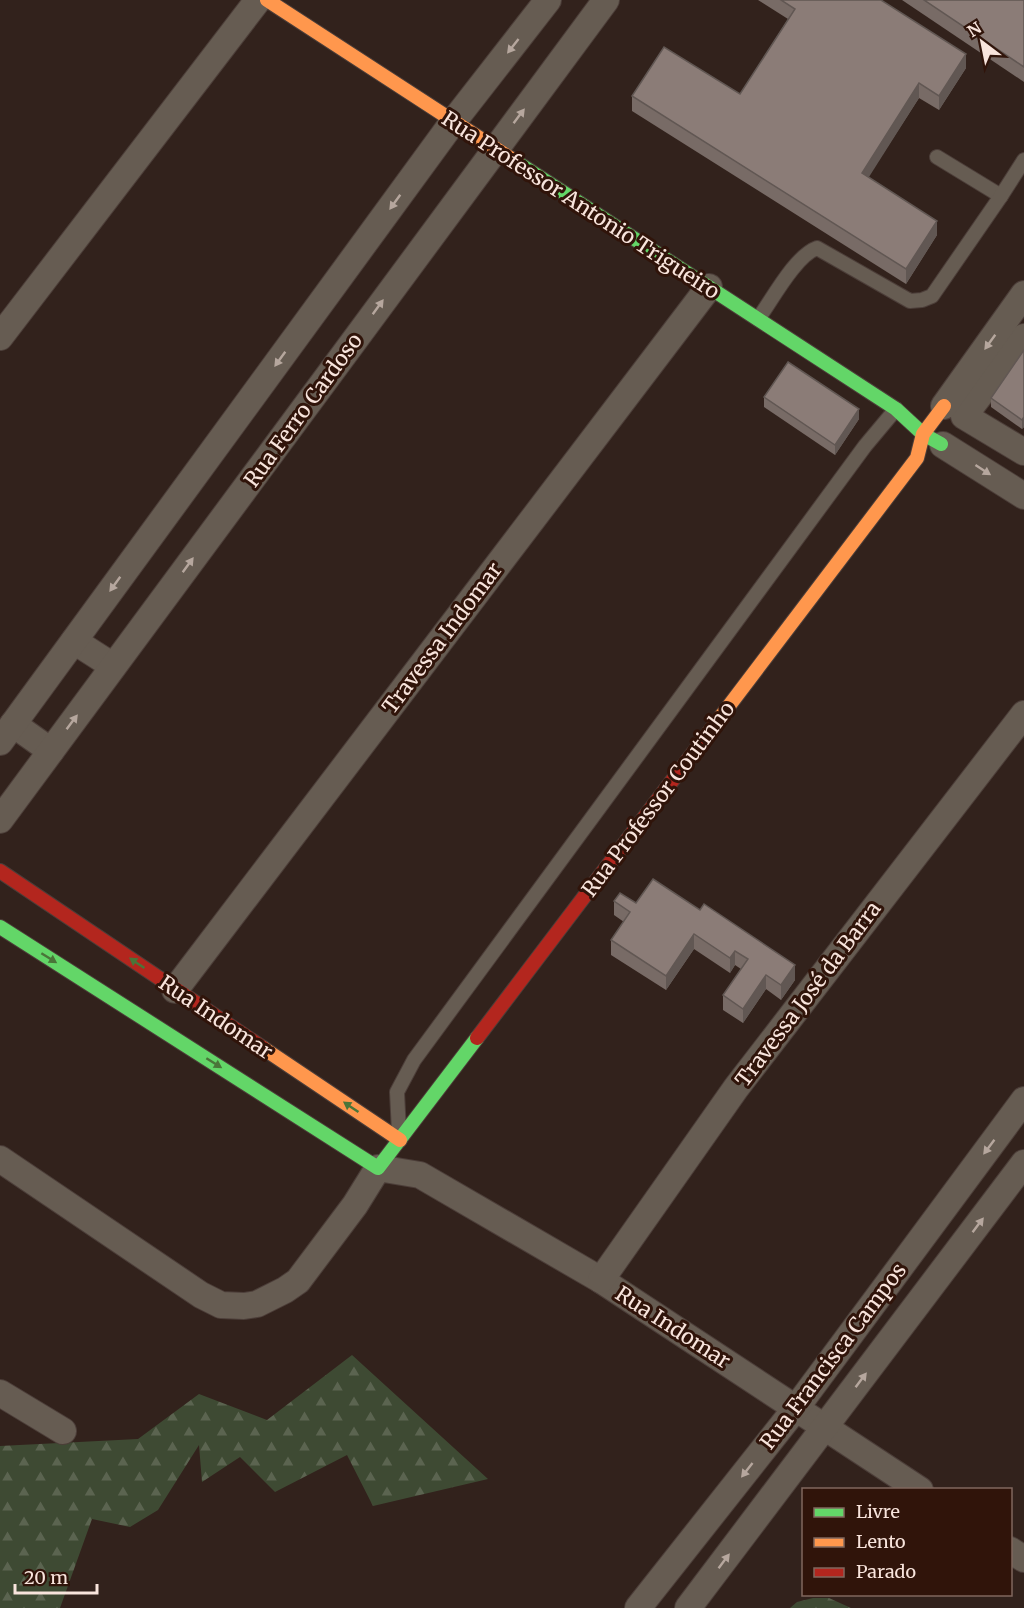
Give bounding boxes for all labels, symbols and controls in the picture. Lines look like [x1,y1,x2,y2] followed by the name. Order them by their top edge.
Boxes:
[952,12,1012,72] north arrow
[963,17,985,41] text: N
[507,39,519,54] one-way arrow
[437,105,725,305] street label: Rua Professor Antonio Trigueiro
[513,109,525,124] one-way arrow
[389,193,401,209] one-way arrow
[372,299,385,315] one-way arrow
[238,328,368,492] street label: Rua Ferro Cardoso
[984,333,996,349] one-way arrow
[274,351,286,367] one-way arrow
[975,465,992,476] one-way arrow
[376,557,508,719] street label: Travessa Indomar
[182,558,194,574] one-way arrow
[109,576,121,592] one-way arrow
[576,696,740,902] street label: Rua Professor Coutinho
[66,715,78,731] one-way arrow
[729,896,887,1092] street label: Travessa José da Barra
[41,952,57,963] one-way arrow
[129,958,145,969] one-way arrow
[154,969,278,1065] street label: Rua Indomar
[206,1057,222,1068] one-way arrow
[343,1102,359,1113] one-way arrow
[983,1138,995,1154] one-way arrow
[972,1217,984,1233] one-way arrow
[754,1257,912,1455] street label: Rua Francisca Campos
[610,1280,736,1374] street label: Rua Indomar
[855,1373,867,1389] one-way arrow
[740,1462,753,1478] one-way arrow
[802,1488,1012,1596] legend
[856,1500,900,1523] text: Livre
[856,1530,906,1553] text: Lento
[717,1554,729,1569] one-way arrow
[15,1557,98,1595] scale bar
[856,1560,916,1583] text: Parado
[24,1566,68,1589] text: 20 m

